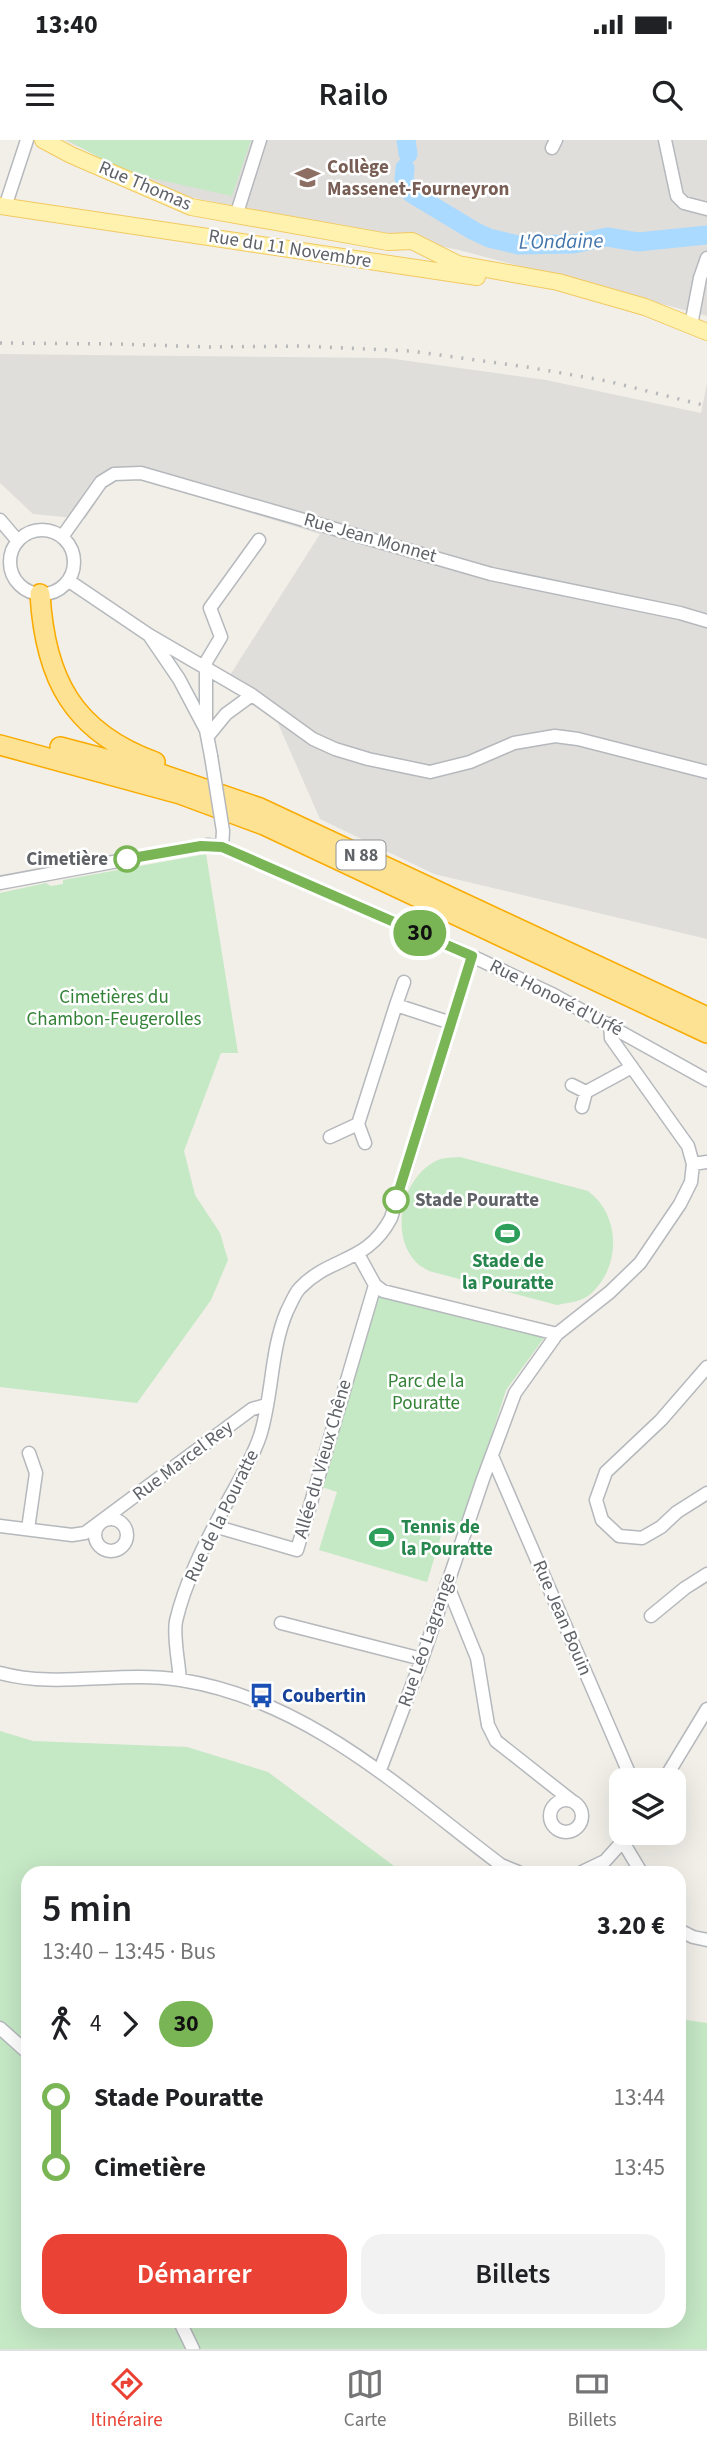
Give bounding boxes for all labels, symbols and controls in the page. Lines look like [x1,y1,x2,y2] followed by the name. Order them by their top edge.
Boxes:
[35,6,98,43] text: 13:40
[319,72,388,118] text: Railo
[21,76,59,114] icon: menu
[648,76,686,114] icon: search
[94,154,196,218] street label: Rue Thomas
[327,154,509,203] place label: Collège Massenet-Fourneyron
[293,164,321,192] school or university icon: Collège Massenet-Fourneyron
[207,223,373,275] street label: Rue du 11 Novembre
[518,225,604,257] water label: L'Ondaine
[300,506,440,570] street label: Rue Jean Monnet
[336,840,386,870] road number: N 88
[26,846,108,873] place label: Cimetière
[114,846,140,872] marker: Cimetière
[388,910,452,956] line badge: 30
[407,915,433,950] text: 30
[485,953,627,1043] street label: Rue Honoré d'Urfé
[26,984,202,1033] park label: Cimetières du Chambon-Feugerolles
[383,1187,409,1213] marker: Stade Pouratte
[415,1187,539,1214] place label: Stade Pouratte
[494,1219,522,1247] sports icon: Stade de la Pouratte
[462,1248,554,1297] place label: Stade de la Pouratte
[388,1368,464,1417] park label: Parc de la Pouratte
[287,1376,359,1542] street label: Allée du Vieux Chêne
[127,1414,239,1508] street label: Rue Marcel Rey
[178,1445,266,1587] street label: Rue de la Pouratte
[401,1514,493,1563] place label: Tennis de la Pouratte
[367,1524,395,1552] sports icon: Tennis de la Pouratte
[525,1556,599,1680] street label: Rue Jean Bouin
[391,1569,463,1711] street label: Rue Léo Lagrange
[248,1682,276,1710] bus stop icon: Coubertin
[282,1683,366,1710] place label: Coubertin
[609,1768,686,1845] map controls
[609,1768,686,1845] button: layers
[42,1882,132,1936] text: 5 min
[597,1907,665,1944] text: 3.20 €
[42,1935,216,1968] text: 13:40 – 13:45 · Bus
[42,2005,80,2043] icon: walk
[111,2005,149,2043] icon: forward
[173,2006,199,2041] text: 30
[90,2007,101,2040] text: 4
[94,2079,264,2116] text: Stade Pouratte
[614,2081,665,2114] text: 13:44
[94,2149,206,2186] text: Cimetière
[614,2151,665,2184] text: 13:45
[42,2234,347,2314] button: Démarrer
[361,2234,665,2314] button: Billets
[91,2365,163,2434] tab: Itinéraire
[344,2365,386,2434] tab: Carte
[567,2365,616,2434] tab: Billets

